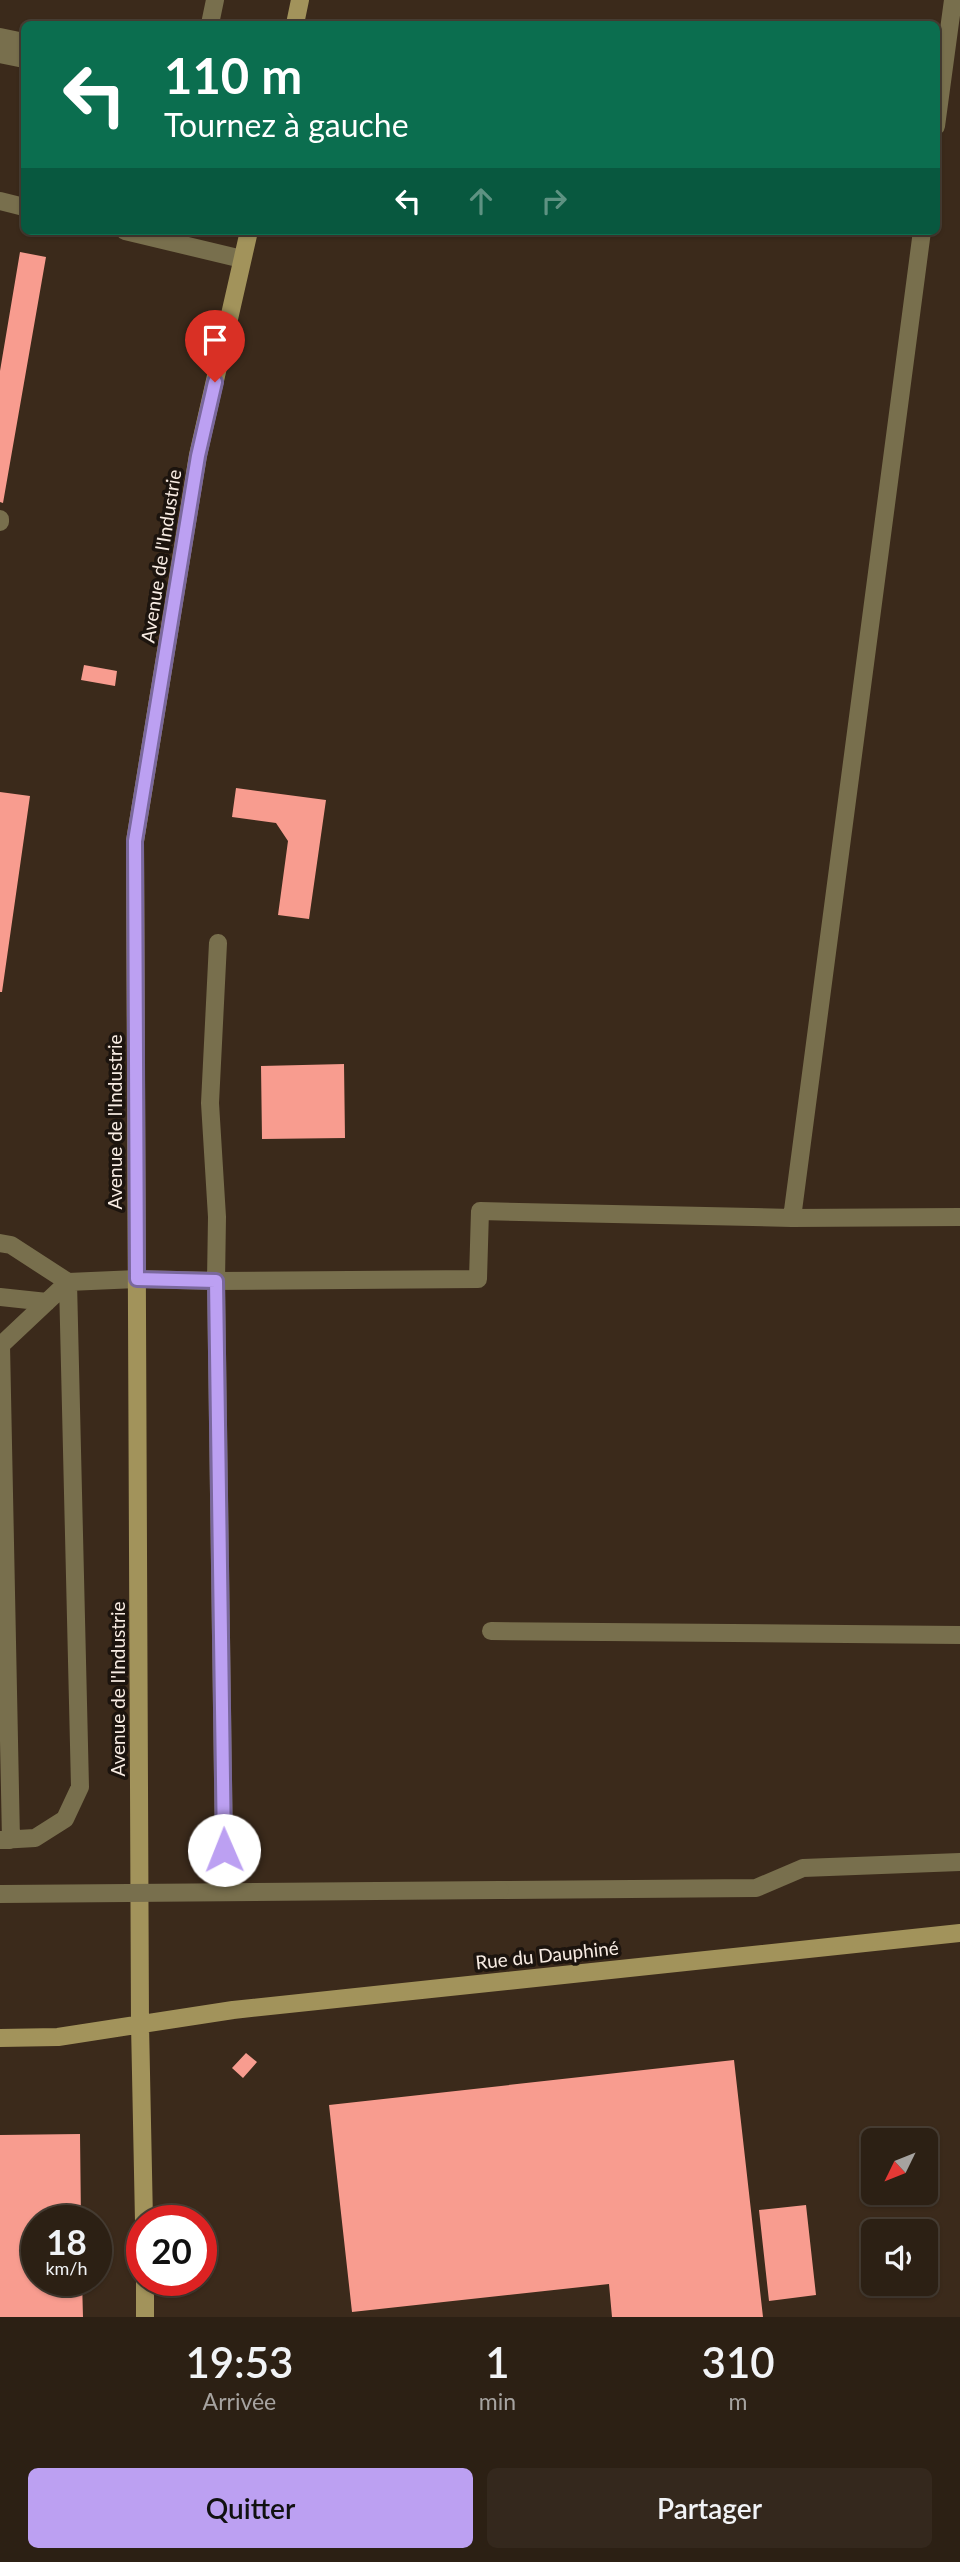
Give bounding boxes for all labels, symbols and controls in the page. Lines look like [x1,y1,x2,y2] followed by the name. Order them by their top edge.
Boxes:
[164,46,302,104] text: 110 m
[49,49,140,140] icon: left
[164,105,409,144] text: Tournez à gauche
[389,182,427,220] icon: left
[462,182,500,220] icon: ahead
[535,182,573,220] icon: right
[185,310,245,382] pin
[196,321,234,359] icon: arrive
[135,468,186,644] street label: Avenue de l'Industrie
[103,1034,126,1210] street label: Avenue de l'Industrie
[106,1601,129,1777] street label: Avenue de l'Industrie
[187,1813,261,1887] position arrow
[474,1936,620,1973] street label: Rue du Dauphiné
[861,2128,938,2205] north arrow
[861,2128,938,2296] map controls
[126,2205,217,2296] speed limit sign: 20
[861,2219,938,2296] button: sound
[46,2220,87,2262] text: 18
[45,2257,88,2279] text: km/h
[185,2337,293,2387] text: 19:53
[485,2337,510,2387] text: 1
[702,2337,775,2387] text: 310
[203,2387,276,2415] text: Arrivée
[479,2387,516,2415] text: min
[729,2387,748,2415] text: m
[28,2468,473,2548] button: Quitter
[487,2468,932,2548] button: Partager

